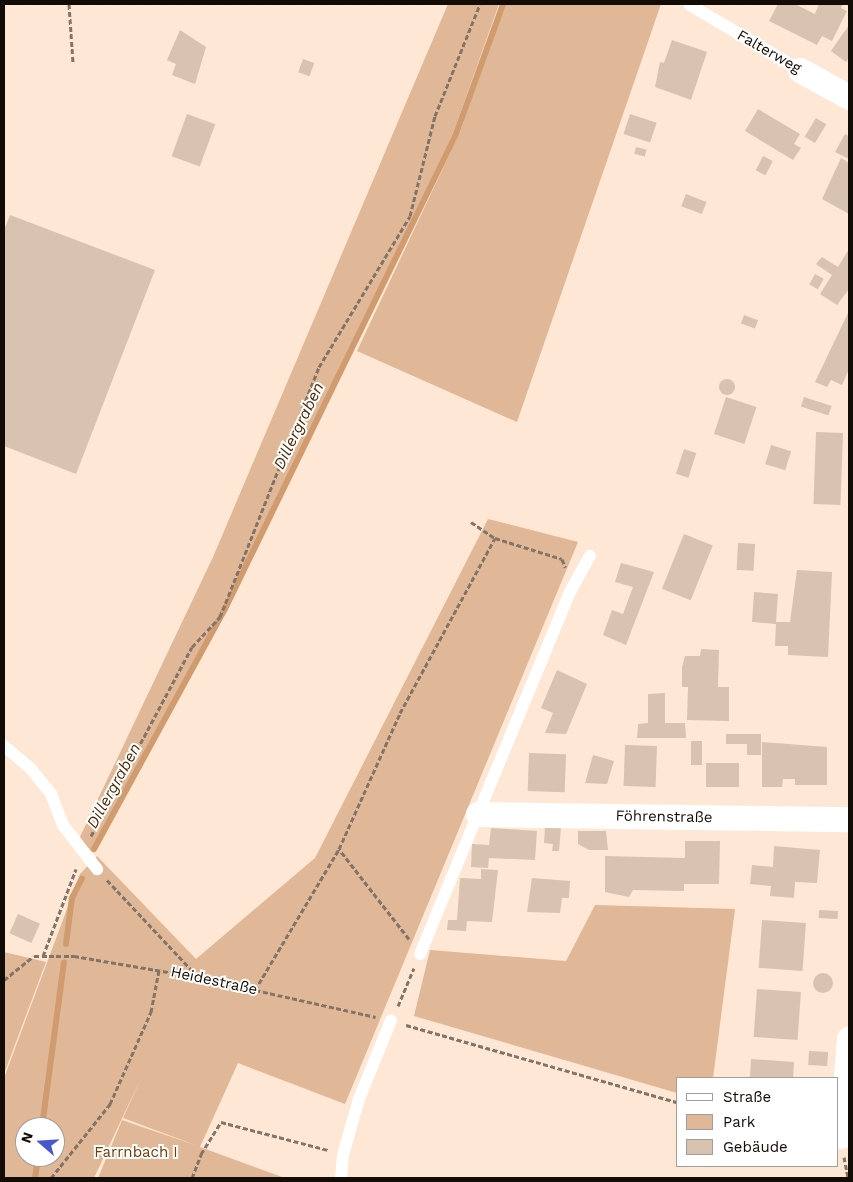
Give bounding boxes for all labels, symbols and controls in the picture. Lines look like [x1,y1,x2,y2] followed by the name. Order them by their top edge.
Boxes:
[734,26,804,78] street label: Falterweg
[270,380,328,472] water label: Dillergraben
[83,740,145,832] water label: Dillergraben
[615,807,713,827] street label: Föhrenstraße
[169,963,259,999] street label: Heidestraße
[676,1077,838,1167] legend
[723,1088,771,1106] text: Straße
[723,1113,755,1131] text: Park
[15,1117,65,1167] north arrow
[18,1130,36,1145] text: N
[723,1138,788,1156] text: Gebäude
[94,1144,178,1162] park label: Farrnbach I

